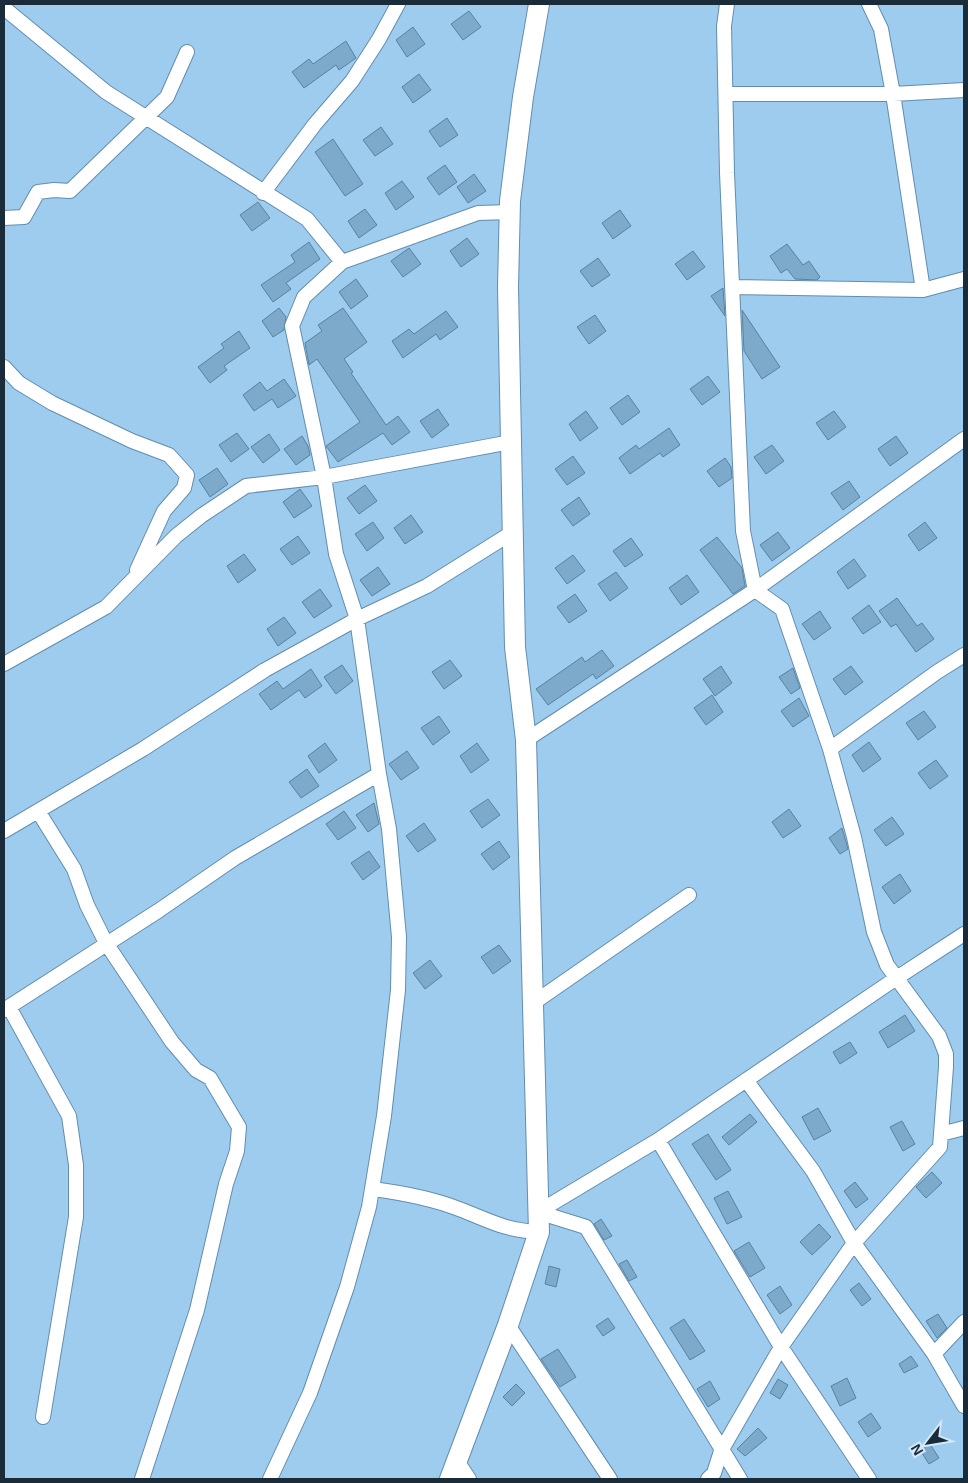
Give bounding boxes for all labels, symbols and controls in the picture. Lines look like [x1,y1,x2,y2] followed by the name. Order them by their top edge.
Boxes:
[903,1418,953,1468] north arrow
[907,1441,926,1458] text: N

